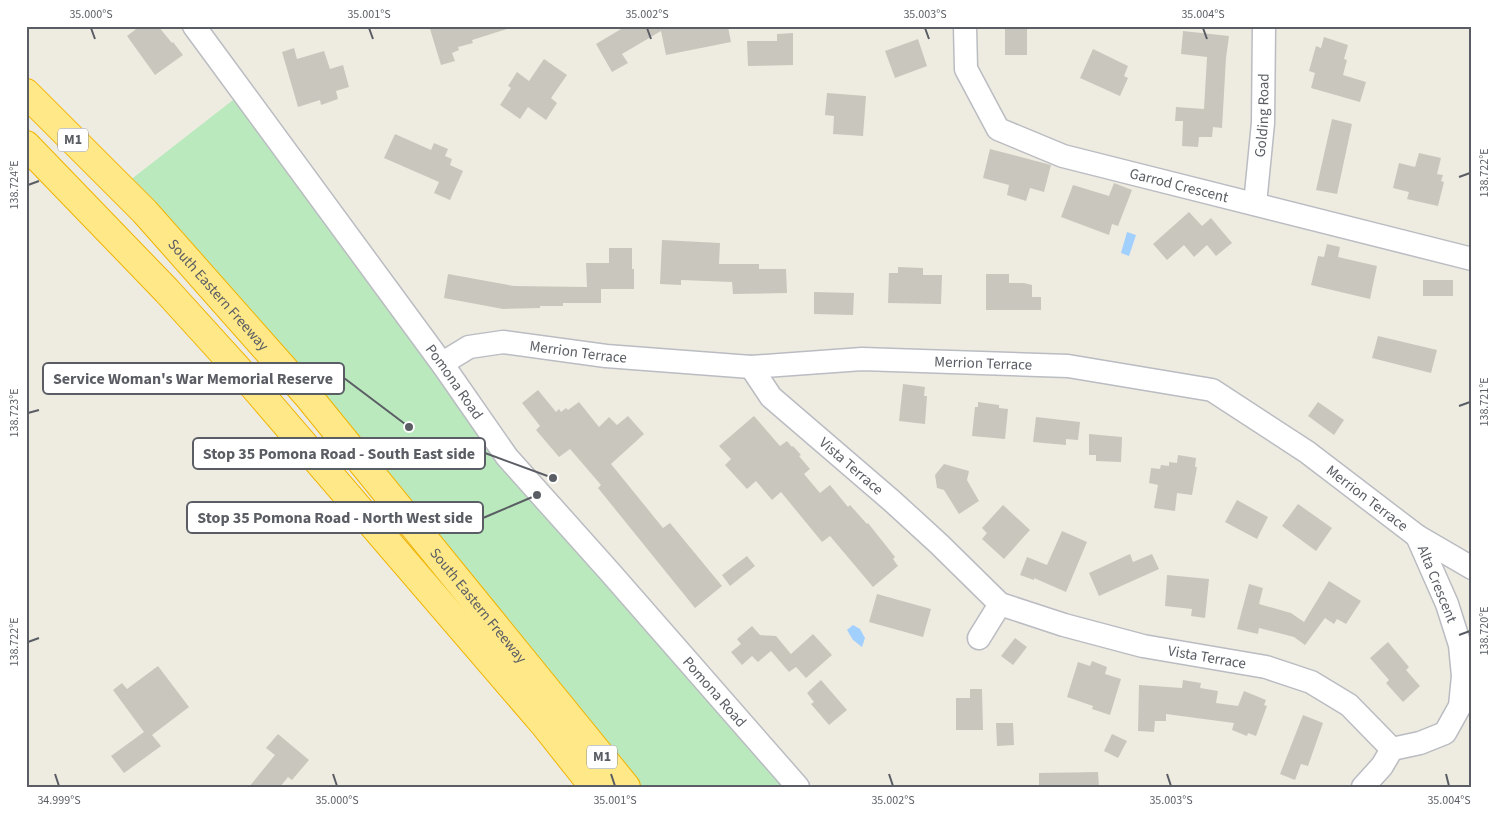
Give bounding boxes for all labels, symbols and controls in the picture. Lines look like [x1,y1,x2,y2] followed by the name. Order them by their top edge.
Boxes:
[69,6,113,23] text: 35.000°S
[347,6,391,23] text: 35.001°S
[625,6,669,23] text: 35.002°S
[903,6,947,23] text: 35.003°S
[1181,6,1225,23] text: 35.004°S
[1249,73,1274,158] street label: Golding Road
[58,128,88,152] road number: M1
[1476,148,1493,198] text: 138.722°E
[6,160,23,210] text: 138.724°E
[1127,163,1231,208] street label: Garrod Crescent
[163,234,274,355] street label: South Eastern Freeway
[528,335,628,368] street label: Merrion Terrace
[421,340,488,424] street label: Pomona Road
[934,351,1033,375] street label: Merrion Terrace
[43,363,344,394] callout: Service Woman's War Memorial Reserve
[53,368,333,390] text: Service Woman's War Memorial Reserve
[1476,377,1493,427] text: 138.721°E
[6,388,23,438] text: 138.723°E
[815,432,888,500] street label: Vista Terrace
[193,438,485,469] callout: Stop 35 Pomona Road - South East side
[203,443,475,465] text: Stop 35 Pomona Road - South East side
[1322,460,1412,536] street label: Merrion Terrace
[187,502,483,533] callout: Stop 35 Pomona Road - North West side
[197,507,473,529] text: Stop 35 Pomona Road - North West side
[1412,542,1462,626] street label: Alta Crescent
[425,543,532,668] street label: South Eastern Freeway
[1476,606,1493,656] text: 138.720°E
[6,617,23,667] text: 138.722°E
[1166,640,1248,674] street label: Vista Terrace
[678,652,751,732] street label: Pomona Road
[587,746,617,769] road number: M1
[37,792,81,809] text: 34.999°S
[315,792,359,809] text: 35.000°S
[593,792,637,809] text: 35.001°S
[871,792,915,809] text: 35.002°S
[1149,792,1193,809] text: 35.003°S
[1427,792,1471,809] text: 35.004°S

